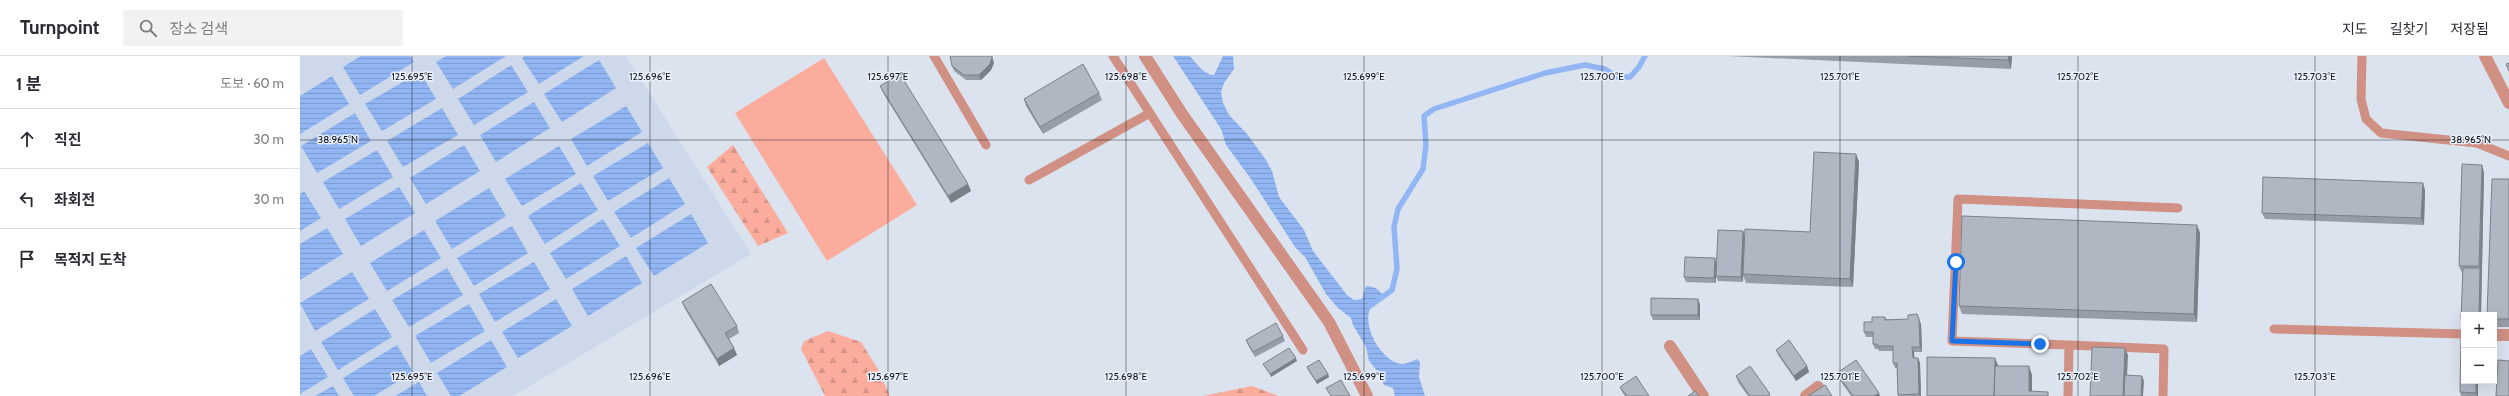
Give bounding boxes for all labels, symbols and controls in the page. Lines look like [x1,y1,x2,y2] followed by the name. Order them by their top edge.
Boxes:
[123,10,403,46] search box
[20,16,99,39] text: Turnpoint
[137,17,159,39] icon: search
[169,20,228,38] text: 장소 검색
[2342,20,2368,38] text: 지도
[2390,20,2428,38] text: 길찾기
[2450,20,2489,38] text: 저장됨
[391,70,433,83] text: 125.695°E
[629,70,671,83] text: 125.696°E
[868,70,909,83] text: 125.697°E
[1105,70,1147,83] text: 125.698°E
[1343,70,1385,83] text: 125.699°E
[1580,70,1624,83] text: 125.700°E
[1820,70,1860,83] text: 125.701°E
[2057,70,2099,83] text: 125.702°E
[2294,70,2336,83] text: 125.703°E
[16,74,42,94] text: 1 분
[220,75,284,91] text: 도보 · 60 m
[16,128,38,150] icon: ahead
[54,131,82,149] text: 직진
[254,131,284,147] text: 30 m
[318,133,358,146] text: 38.965°N
[2451,133,2491,146] text: 38.965°N
[16,188,38,210] icon: left
[54,191,95,209] text: 좌회전
[254,191,284,207] text: 30 m
[16,248,38,270] icon: arrive
[54,251,126,269] text: 목적지 도착
[1947,253,1965,271] route start
[2461,312,2497,384] map controls
[2461,312,2497,348] button: +
[2031,335,2049,353] route end
[2461,348,2497,384] button: −
[391,370,433,383] text: 125.695°E
[629,370,671,383] text: 125.696°E
[868,370,909,383] text: 125.697°E
[1105,370,1147,383] text: 125.698°E
[1343,370,1385,383] text: 125.699°E
[1580,370,1624,383] text: 125.700°E
[1820,370,1860,383] text: 125.701°E
[2057,370,2099,383] text: 125.702°E
[2294,370,2336,383] text: 125.703°E

